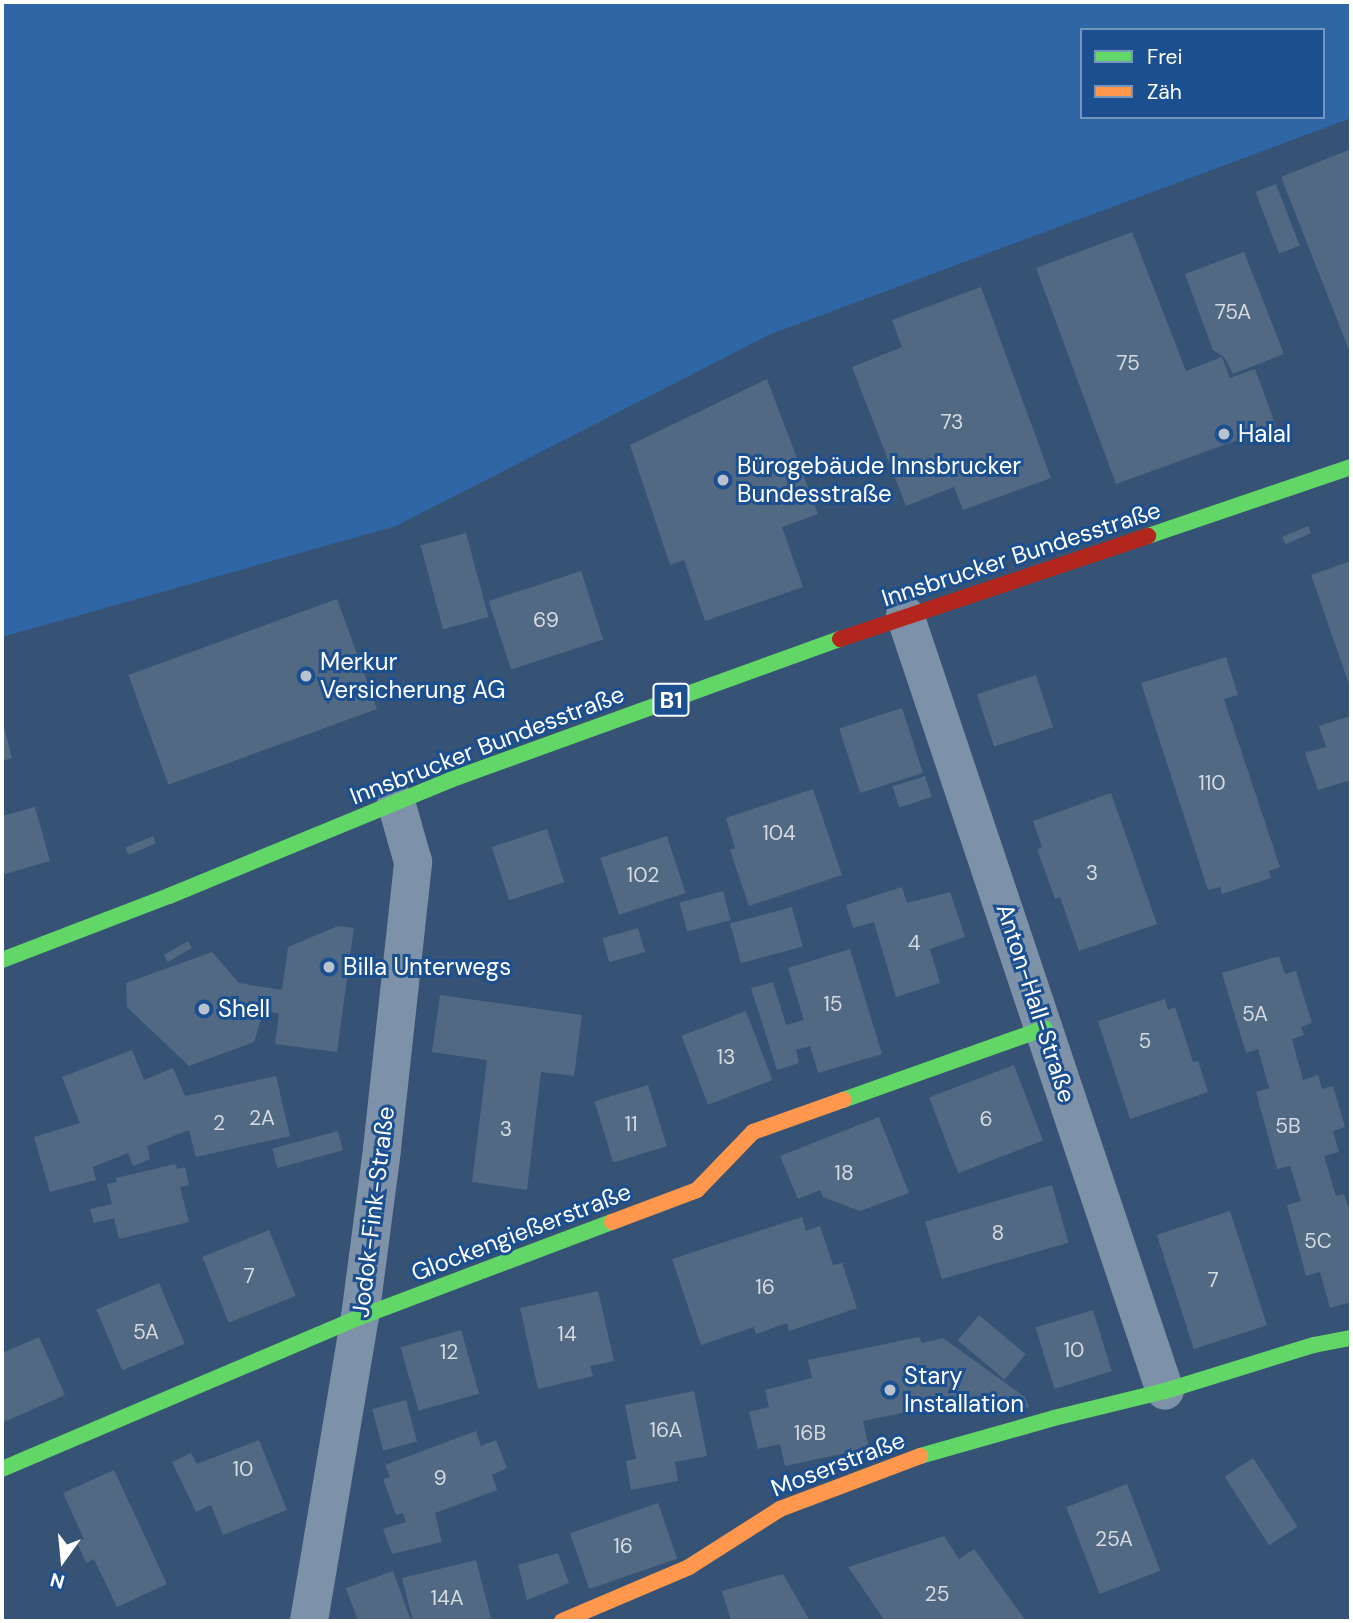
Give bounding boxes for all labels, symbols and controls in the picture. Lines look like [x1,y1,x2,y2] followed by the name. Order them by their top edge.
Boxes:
[1080,28,1325,119] legend
[1147,43,1183,71] text: Frei
[1147,78,1182,106] text: Zäh
[1215,299,1251,325] house number: 75A
[1116,350,1140,376] house number: 75
[940,409,964,435] house number: 73
[1238,420,1291,448] place label: Halal
[1216,426,1232,442] marker: Halal
[737,452,1021,508] place label: Bürogebäude Innsbrucker Bundesstraße
[715,472,731,488] marker: Bürogebäude Innsbrucker Bundesstraße
[878,495,1164,613] street label: Innsbrucker Bundesstraße
[533,607,559,633] house number: 69
[320,648,505,704] place label: Merkur Versicherung AG
[298,668,314,684] marker: Merkur Versicherung AG
[346,679,628,811] street label: Innsbrucker Bundesstraße
[652,680,690,720] road number: B1
[1198,770,1226,796] house number: 110
[762,820,796,846] house number: 104
[1086,860,1098,886] house number: 3
[627,862,659,888] house number: 102
[990,900,1082,1106] street label: Anton-Hall-Straße
[908,930,920,956] house number: 4
[343,953,511,981] place label: Billa Unterwegs
[321,959,337,975] marker: Billa Unterwegs
[823,991,843,1017] house number: 15
[218,995,270,1023] place label: Shell
[196,1001,212,1017] marker: Shell
[1242,1001,1268,1027] house number: 5A
[1139,1028,1151,1054] house number: 5
[717,1044,735,1070] house number: 13
[249,1105,275,1131] house number: 2A
[346,1105,400,1319] street label: Jodok-Fink-Straße
[979,1106,993,1132] house number: 6
[213,1110,225,1136] house number: 2
[624,1111,638,1137] house number: 11
[1275,1113,1301,1139] house number: 5B
[500,1116,512,1142] house number: 3
[834,1160,854,1186] house number: 18
[407,1177,635,1287] street label: Glockengießerstraße
[992,1220,1004,1246] house number: 8
[1304,1228,1332,1254] house number: 5C
[243,1263,255,1289] house number: 7
[1207,1267,1219,1293] house number: 7
[755,1274,775,1300] house number: 16
[133,1319,159,1345] house number: 5A
[557,1321,577,1347] house number: 14
[1064,1337,1084,1363] house number: 10
[440,1339,458,1365] house number: 12
[904,1362,1024,1418] place label: Stary Installation
[882,1382,898,1398] marker: Stary Installation
[650,1417,682,1443] house number: 16A
[794,1420,826,1446] house number: 16B
[767,1425,909,1503] street label: Moserstraße
[233,1456,253,1482] house number: 10
[433,1465,447,1491] house number: 9
[28,1525,98,1595] north arrow
[1095,1526,1133,1552] house number: 25A
[613,1533,633,1559] house number: 16
[48,1567,67,1595] text: N
[925,1581,949,1607] house number: 25
[430,1585,464,1611] house number: 14A

